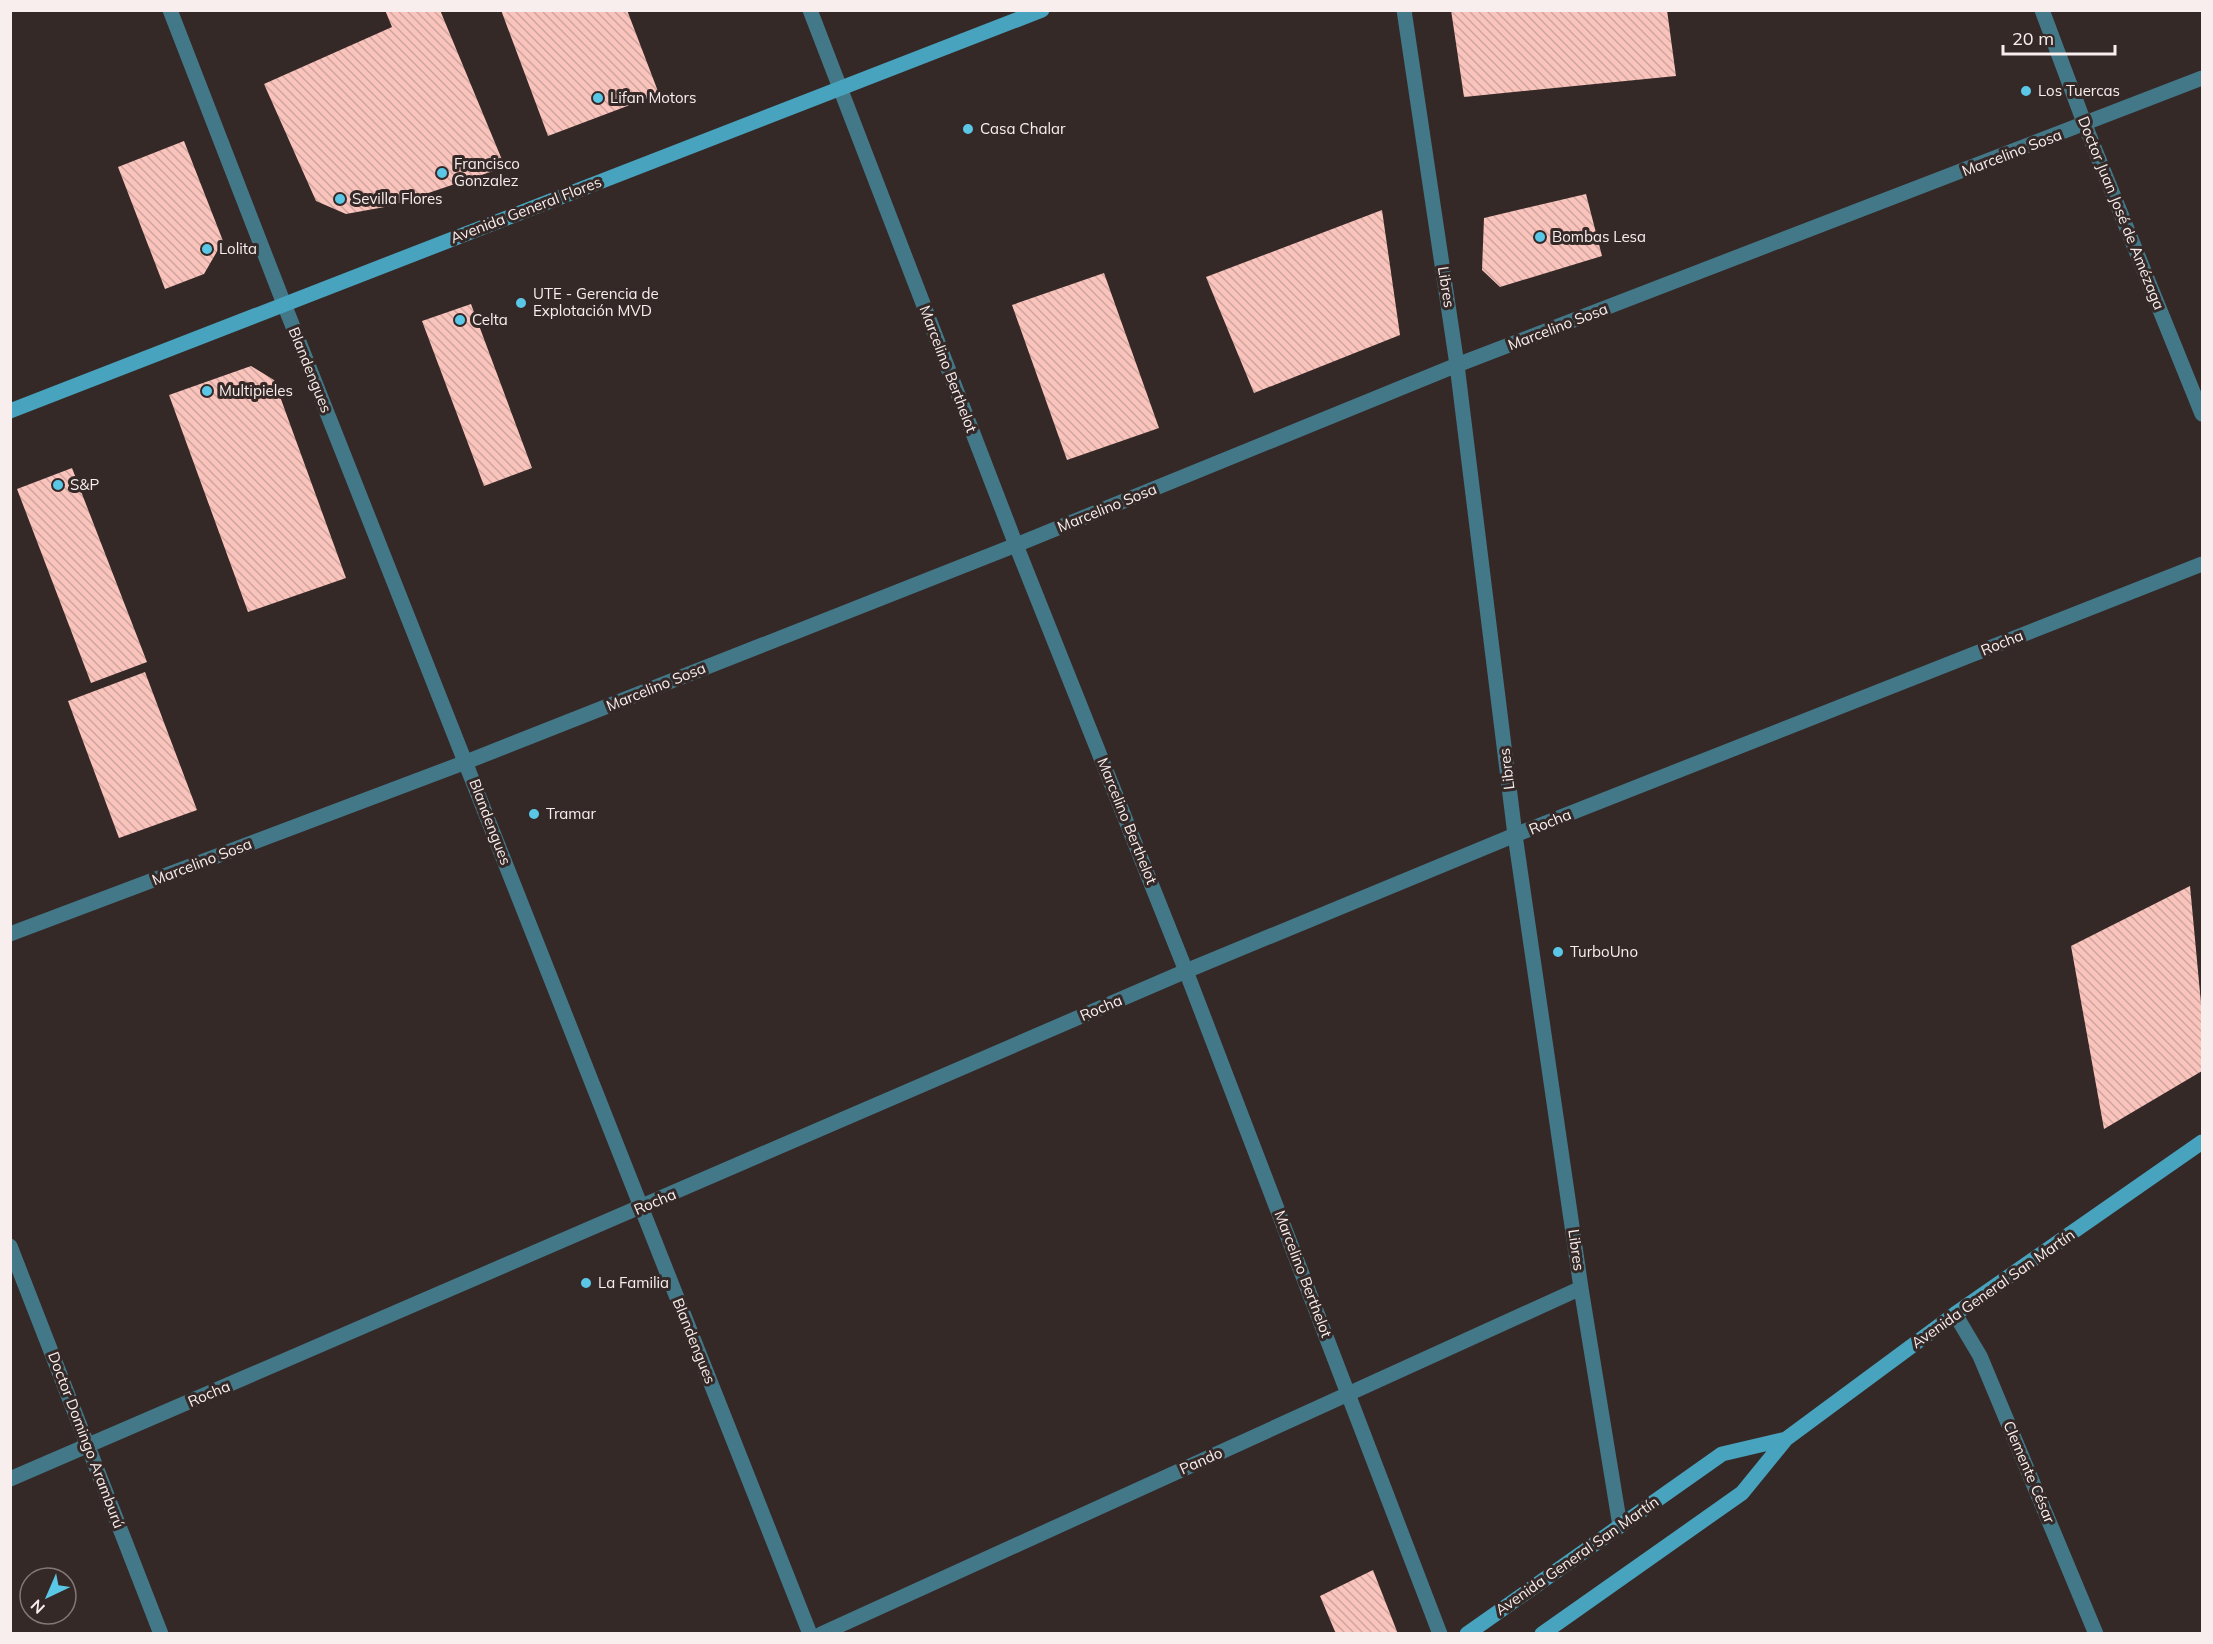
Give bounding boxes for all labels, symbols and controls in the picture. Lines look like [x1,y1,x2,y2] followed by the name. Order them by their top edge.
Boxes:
[2003,18,2116,56] scale bar
[2012,27,2054,50] text: 20 m
[2038,81,2120,100] place label: Los Tuercas
[2019,84,2033,98] marker: Los Tuercas
[610,88,696,107] place label: Lifan Motors
[591,91,605,105] marker: Lifan Motors
[2074,113,2169,312] street label: Doctor Juan José de Amézaga
[980,119,1066,138] place label: Casa Chalar
[961,122,975,136] marker: Casa Chalar
[1959,125,2064,180] street label: Marcelino Sosa
[454,154,520,190] place label: Francisco Gonzalez
[435,166,449,180] marker: Francisco Gonzalez
[448,172,604,247] street label: Avenida General Flores
[352,189,443,208] place label: Sevilla Flores
[333,192,347,206] marker: Sevilla Flores
[1552,227,1646,246] place label: Bombas Lesa
[1533,230,1547,244] marker: Bombas Lesa
[219,239,257,258] place label: Lolita
[200,242,214,256] marker: Lolita
[1434,265,1459,309] street label: Libres
[533,284,659,320] place label: UTE - Gerencia de Explotación MVD
[514,296,528,310] marker: UTE - Gerencia de Explotación MVD
[1505,299,1610,354] street label: Marcelino Sosa
[915,303,981,435] street label: Marcelino Berthelot
[472,310,508,329] place label: Celta
[453,313,467,327] marker: Celta
[285,324,336,415] street label: Blandengues
[219,381,293,400] place label: Multipieles
[200,384,214,398] marker: Multipieles
[70,475,99,494] place label: S&P
[51,478,65,492] marker: S&P
[1054,479,1159,536] street label: Marcelino Sosa
[1978,625,2026,660] street label: Rocha
[603,658,708,715] street label: Marcelino Sosa
[1495,747,1518,791] street label: Libres
[1093,755,1162,887] street label: Marcelino Berthelot
[465,776,516,868] street label: Blandengues
[546,804,596,823] place label: Tramar
[1526,804,1574,839] street label: Rocha
[527,807,541,821] marker: Tramar
[149,834,254,889] street label: Marcelino Sosa
[1570,942,1638,961] place label: TurboUno
[1551,945,1565,959] marker: TurboUno
[1077,990,1125,1025] street label: Rocha
[631,1184,679,1219] street label: Rocha
[1270,1208,1336,1340] street label: Marcelino Berthelot
[1907,1225,2078,1352] street label: Avenida General San Martín
[1564,1228,1589,1272] street label: Libres
[598,1273,669,1292] place label: La Familia
[579,1276,593,1290] marker: La Familia
[669,1295,720,1386] street label: Blandengues
[44,1349,129,1531] street label: Doctor Domingo Aramburú
[185,1376,233,1411] street label: Rocha
[1999,1418,2060,1526] street label: Clemente César
[1176,1443,1225,1478] street label: Pando
[1491,1492,1662,1619] street label: Avenida General San Martín
[18,1566,78,1626] north arrow
[26,1595,49,1618] text: N

